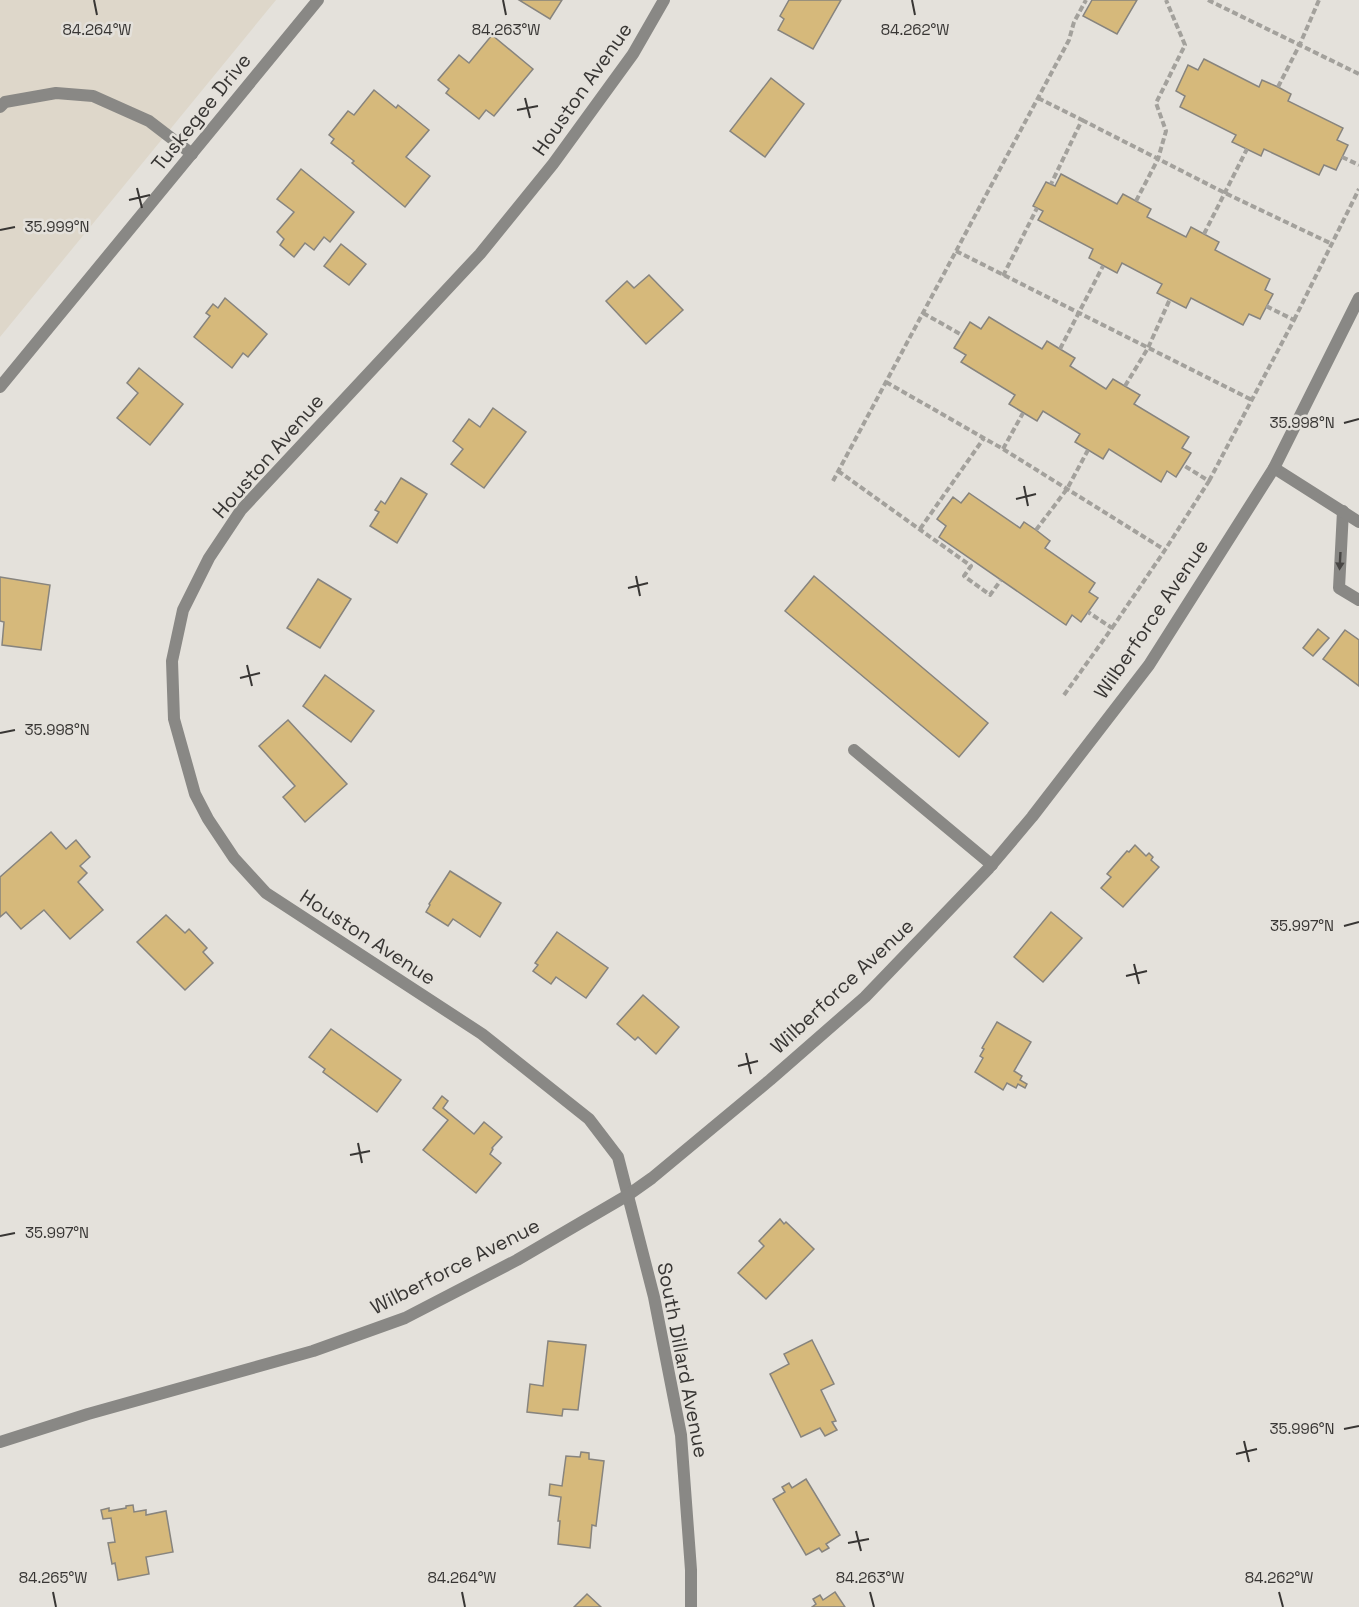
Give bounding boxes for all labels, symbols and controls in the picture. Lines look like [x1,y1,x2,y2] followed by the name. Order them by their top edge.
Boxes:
[526,17,638,161] street label: Houston Avenue
[63,20,131,39] text: 84.264°W
[472,20,540,39] text: 84.263°W
[881,20,949,39] text: 84.262°W
[145,48,257,176] street label: Tuskegee Drive
[24,217,90,236] text: 35.999°N
[207,388,329,524] street label: Houston Avenue
[1269,413,1335,432] text: 35.998°N
[1088,534,1214,704] street label: Wilberforce Avenue
[1336,552,1345,571] one-way arrow
[24,720,90,739] text: 35.998°N
[295,883,441,991] street label: Houston Avenue
[765,913,919,1059] street label: Wilberforce Avenue
[1270,916,1334,935] text: 35.997°N
[366,1212,544,1320] street label: Wilberforce Avenue
[25,1223,89,1242] text: 35.997°N
[651,1260,715,1460] street label: South Dillard Avenue
[1269,1419,1335,1438] text: 35.996°N
[19,1568,87,1587] text: 84.265°W
[428,1568,496,1587] text: 84.264°W
[836,1568,904,1587] text: 84.263°W
[1245,1568,1313,1587] text: 84.262°W

